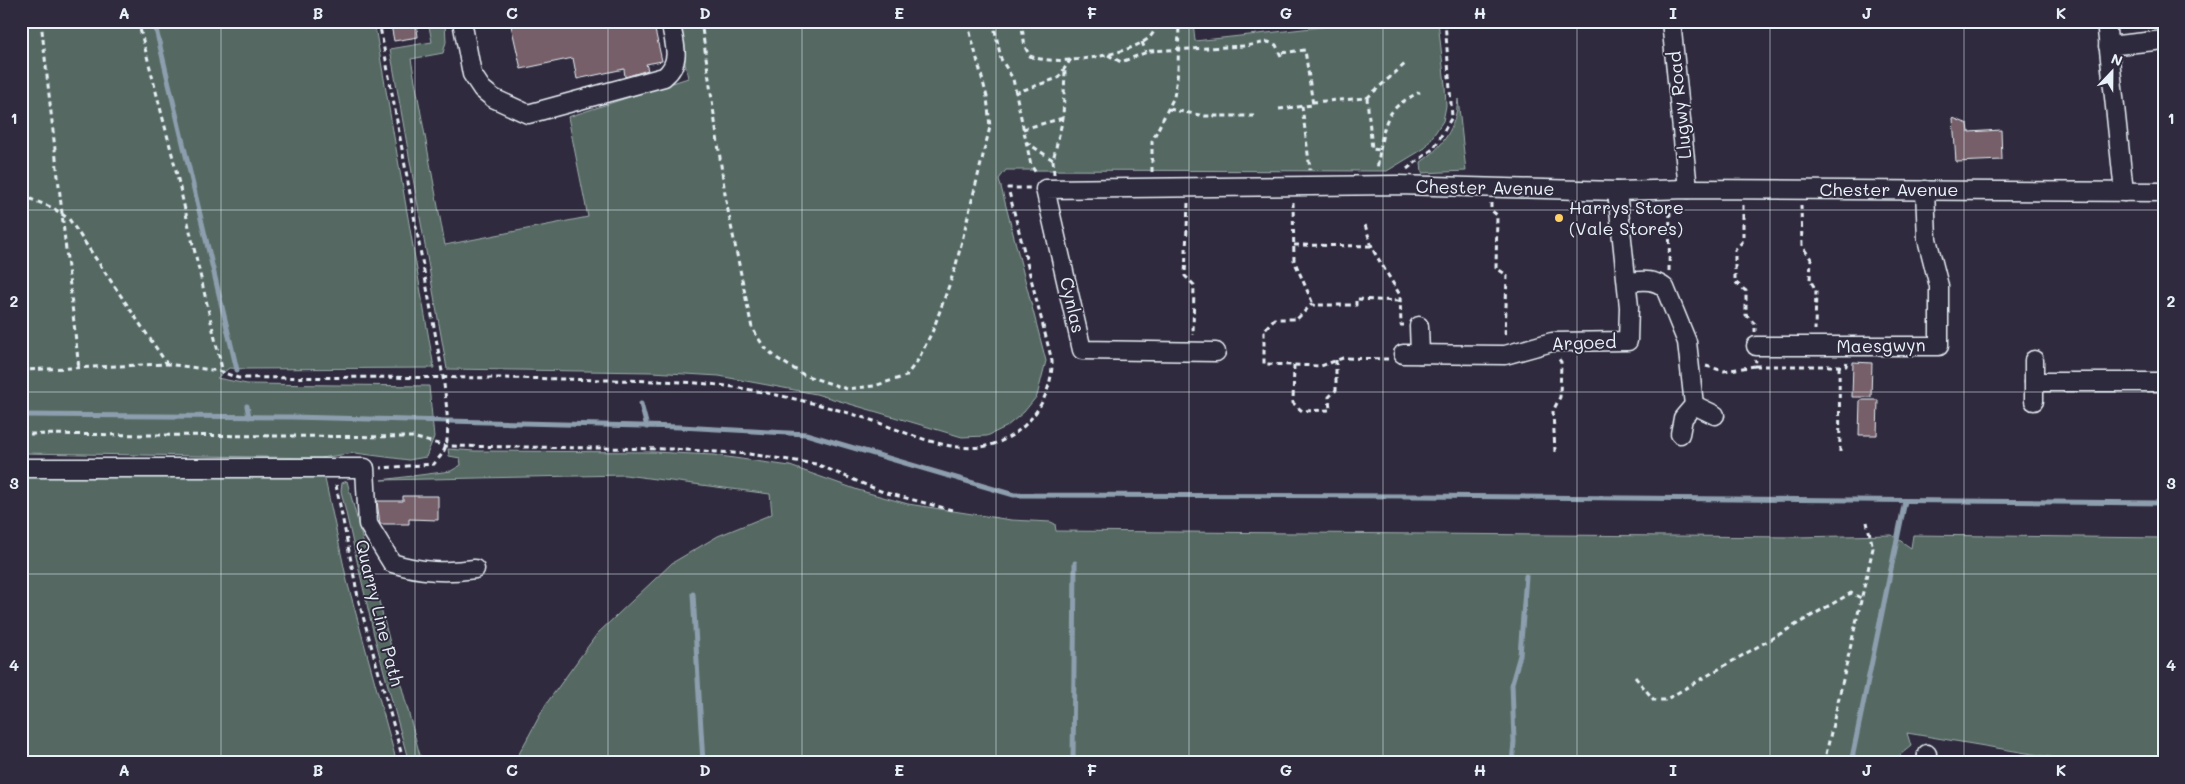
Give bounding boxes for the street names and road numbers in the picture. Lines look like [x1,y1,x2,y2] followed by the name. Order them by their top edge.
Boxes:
[1661,50,1697,160] street label: Llugwy Road
[1415,174,1555,200] street label: Chester Avenue
[1819,177,1959,201] street label: Chester Avenue
[1055,274,1091,335] street label: Cynlas
[1551,329,1617,355] street label: Argoed
[1836,332,1926,358] street label: Maesgwyn
[350,537,410,689] street label: Quarry Line Path

